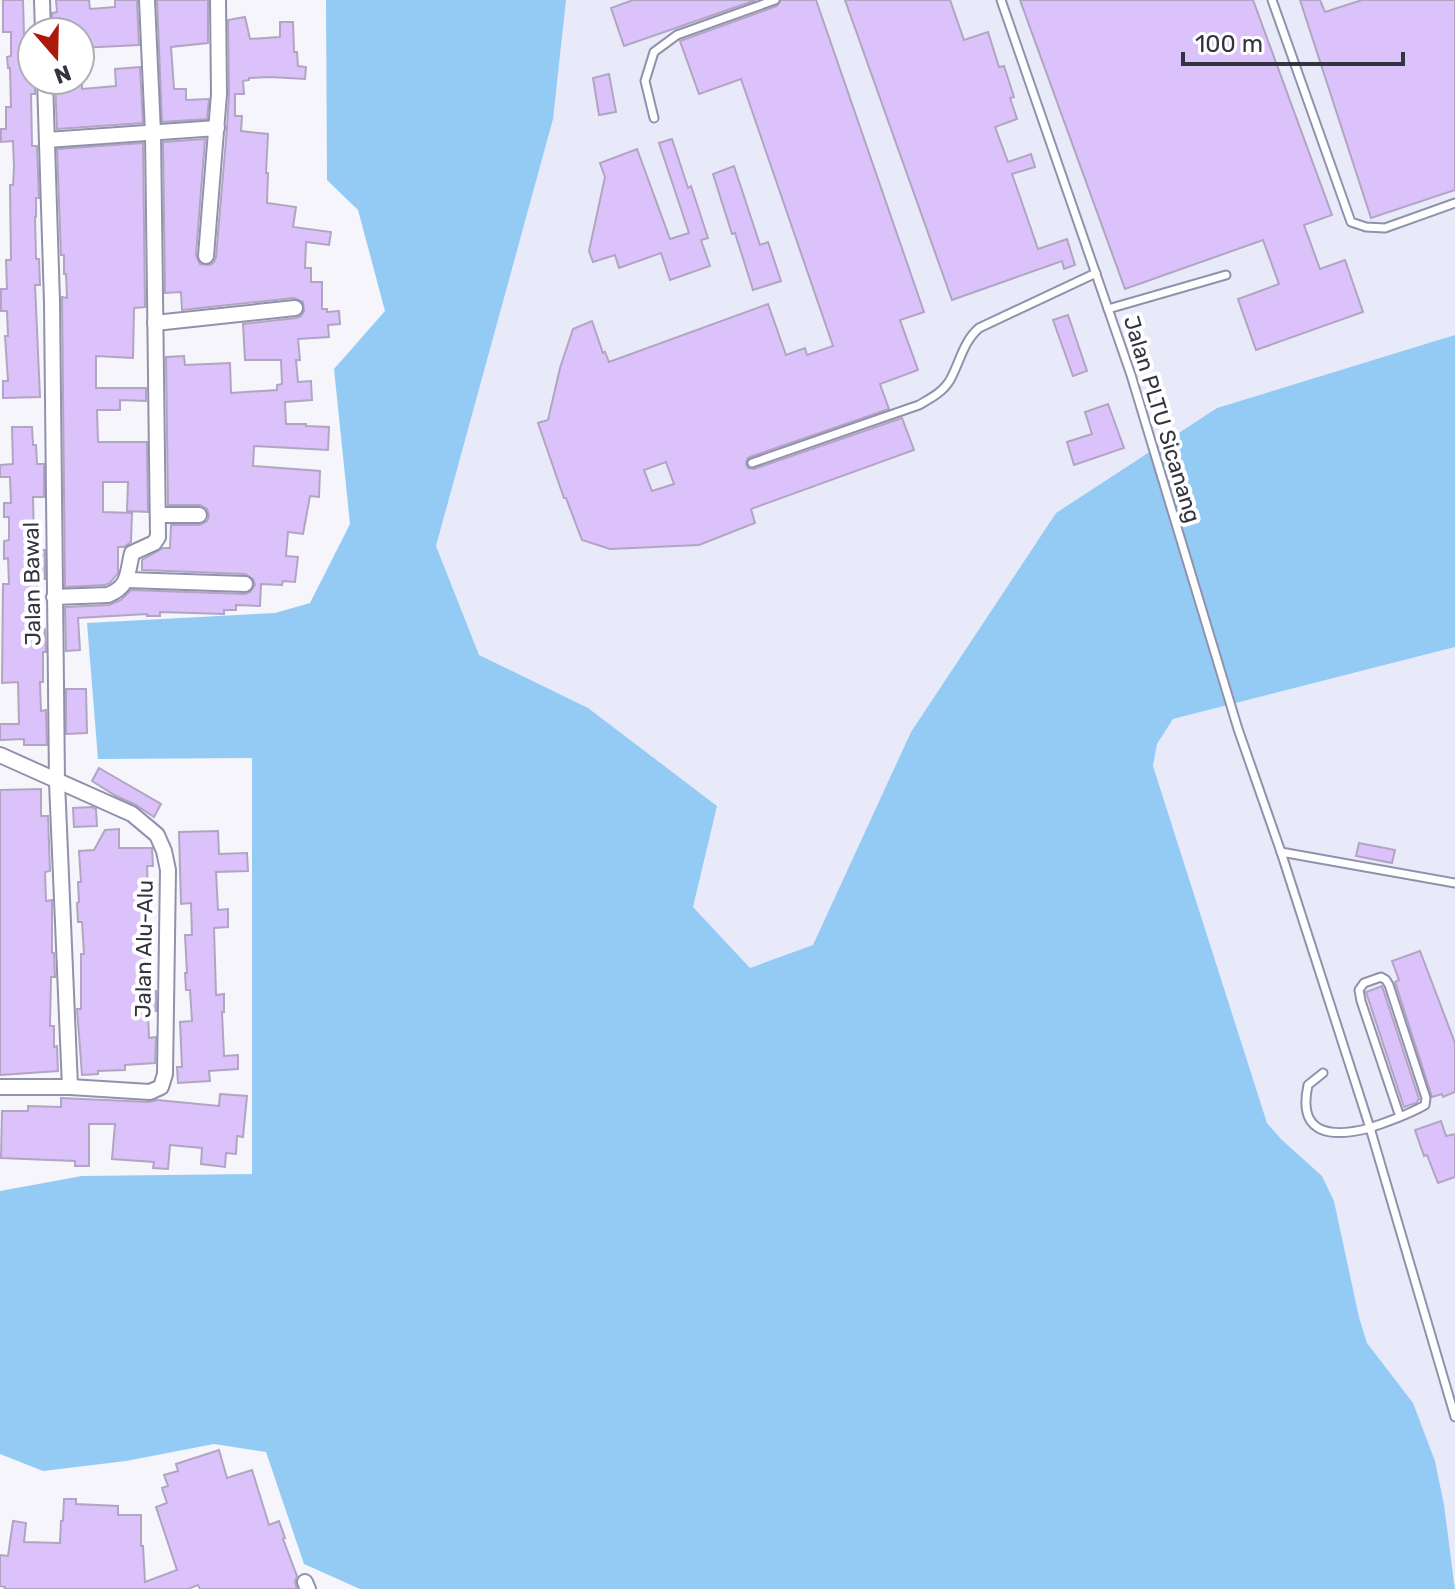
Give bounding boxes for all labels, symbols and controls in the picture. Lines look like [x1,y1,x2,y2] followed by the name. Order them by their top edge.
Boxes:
[16,16,96,96] north arrow
[1183,16,1403,66] scale bar
[1195,30,1263,58] text: 100 m
[51,59,75,90] text: N
[1118,312,1206,526] street label: Jalan PLTU Sicanang
[17,522,47,646] street label: Jalan Bawal
[129,880,159,1018] street label: Jalan Alu-Alu

